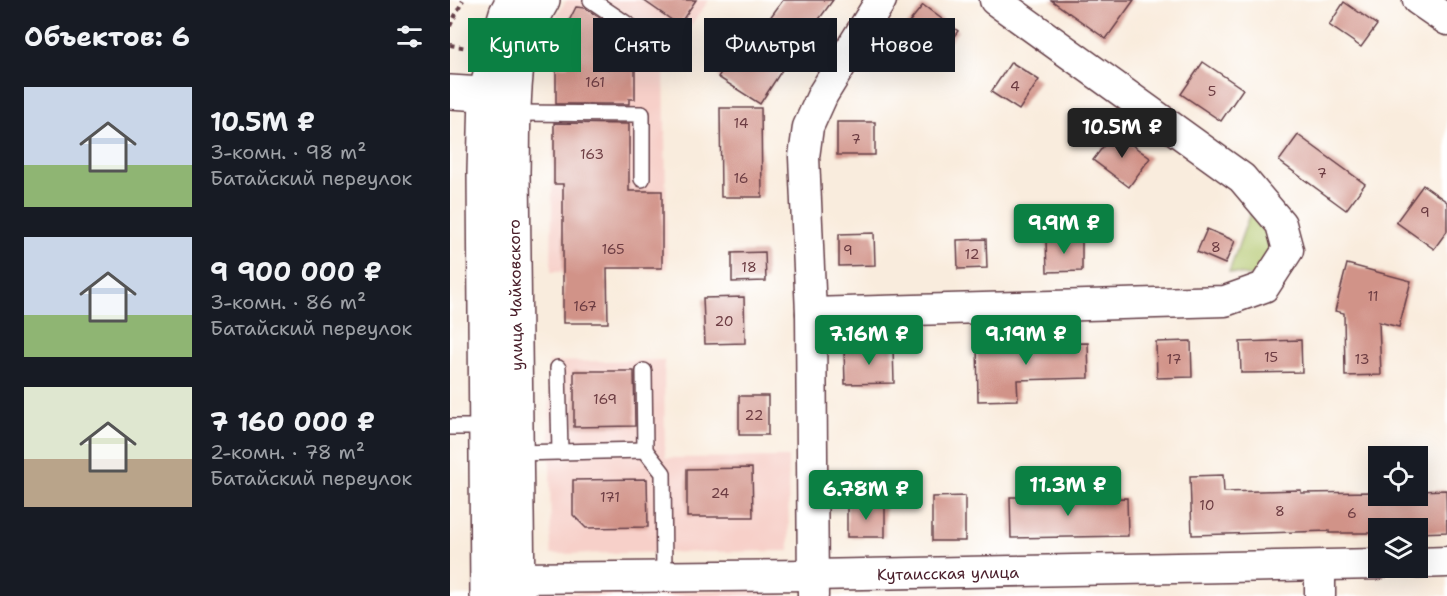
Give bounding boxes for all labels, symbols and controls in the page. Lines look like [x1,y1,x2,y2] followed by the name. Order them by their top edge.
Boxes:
[468,18,581,72] chip: Купить
[593,18,692,72] chip: Снять
[704,18,837,72] chip: Фильтры
[849,18,955,72] chip: Новое
[24,19,190,54] text: Объектов: 6
[393,20,426,53] icon: filters
[585,73,605,91] house number: 161
[1010,77,1020,95] house number: 4
[1208,82,1216,100] house number: 5
[210,104,315,139] text: 10.5M ₽
[1067,108,1177,159] pin: 10.5M ₽
[72,111,144,183] icon: home
[733,114,749,132] house number: 14
[1082,114,1162,140] text: 10.5M ₽
[851,130,861,148] house number: 7
[210,139,367,165] text: 3-комн. · 98 m²
[580,145,604,163] house number: 163
[1317,164,1327,182] house number: 7
[210,165,412,191] text: Батайский переулок
[733,169,749,187] house number: 16
[1420,203,1430,221] house number: 9
[1015,204,1113,255] pin: 9.9M ₽
[1028,210,1100,236] text: 9.9M ₽
[504,219,527,371] street label: улица Чайковского
[1211,238,1221,256] house number: 8
[601,240,625,258] house number: 165
[843,241,853,259] house number: 9
[965,245,979,263] house number: 12
[210,254,382,289] text: 9 900 000 ₽
[741,258,757,276] house number: 18
[72,261,144,333] icon: home
[1367,287,1379,305] house number: 11
[210,289,366,315] text: 3-комн. · 86 m²
[573,297,597,315] house number: 167
[714,312,734,330] house number: 20
[210,315,412,341] text: Батайский переулок
[814,315,924,366] pin: 7.16M ₽
[971,315,1081,366] pin: 9.19M ₽
[829,321,909,347] text: 7.16M ₽
[985,321,1067,347] text: 9.19M ₽
[1264,348,1278,366] house number: 15
[1167,350,1181,368] house number: 17
[1355,350,1369,368] house number: 13
[593,390,617,408] house number: 169
[210,404,375,439] text: 7 160 000 ₽
[745,406,763,424] house number: 22
[72,411,144,483] icon: home
[210,439,365,465] text: 2-комн. · 78 m²
[1368,446,1428,578] map controls
[1368,446,1428,506] button: locate
[210,465,412,491] text: Батайский переулок
[1013,466,1123,517] pin: 11.3M ₽
[811,470,921,521] pin: 6.78M ₽
[1029,472,1107,498] text: 11.3M ₽
[823,476,909,502] text: 6.78M ₽
[711,484,730,502] house number: 24
[600,488,620,506] house number: 171
[1199,496,1215,514] house number: 10
[1275,502,1285,520] house number: 8
[1347,504,1357,522] house number: 6
[1368,518,1428,578] button: layers
[877,562,1019,585] street label: Кутаисская улица

